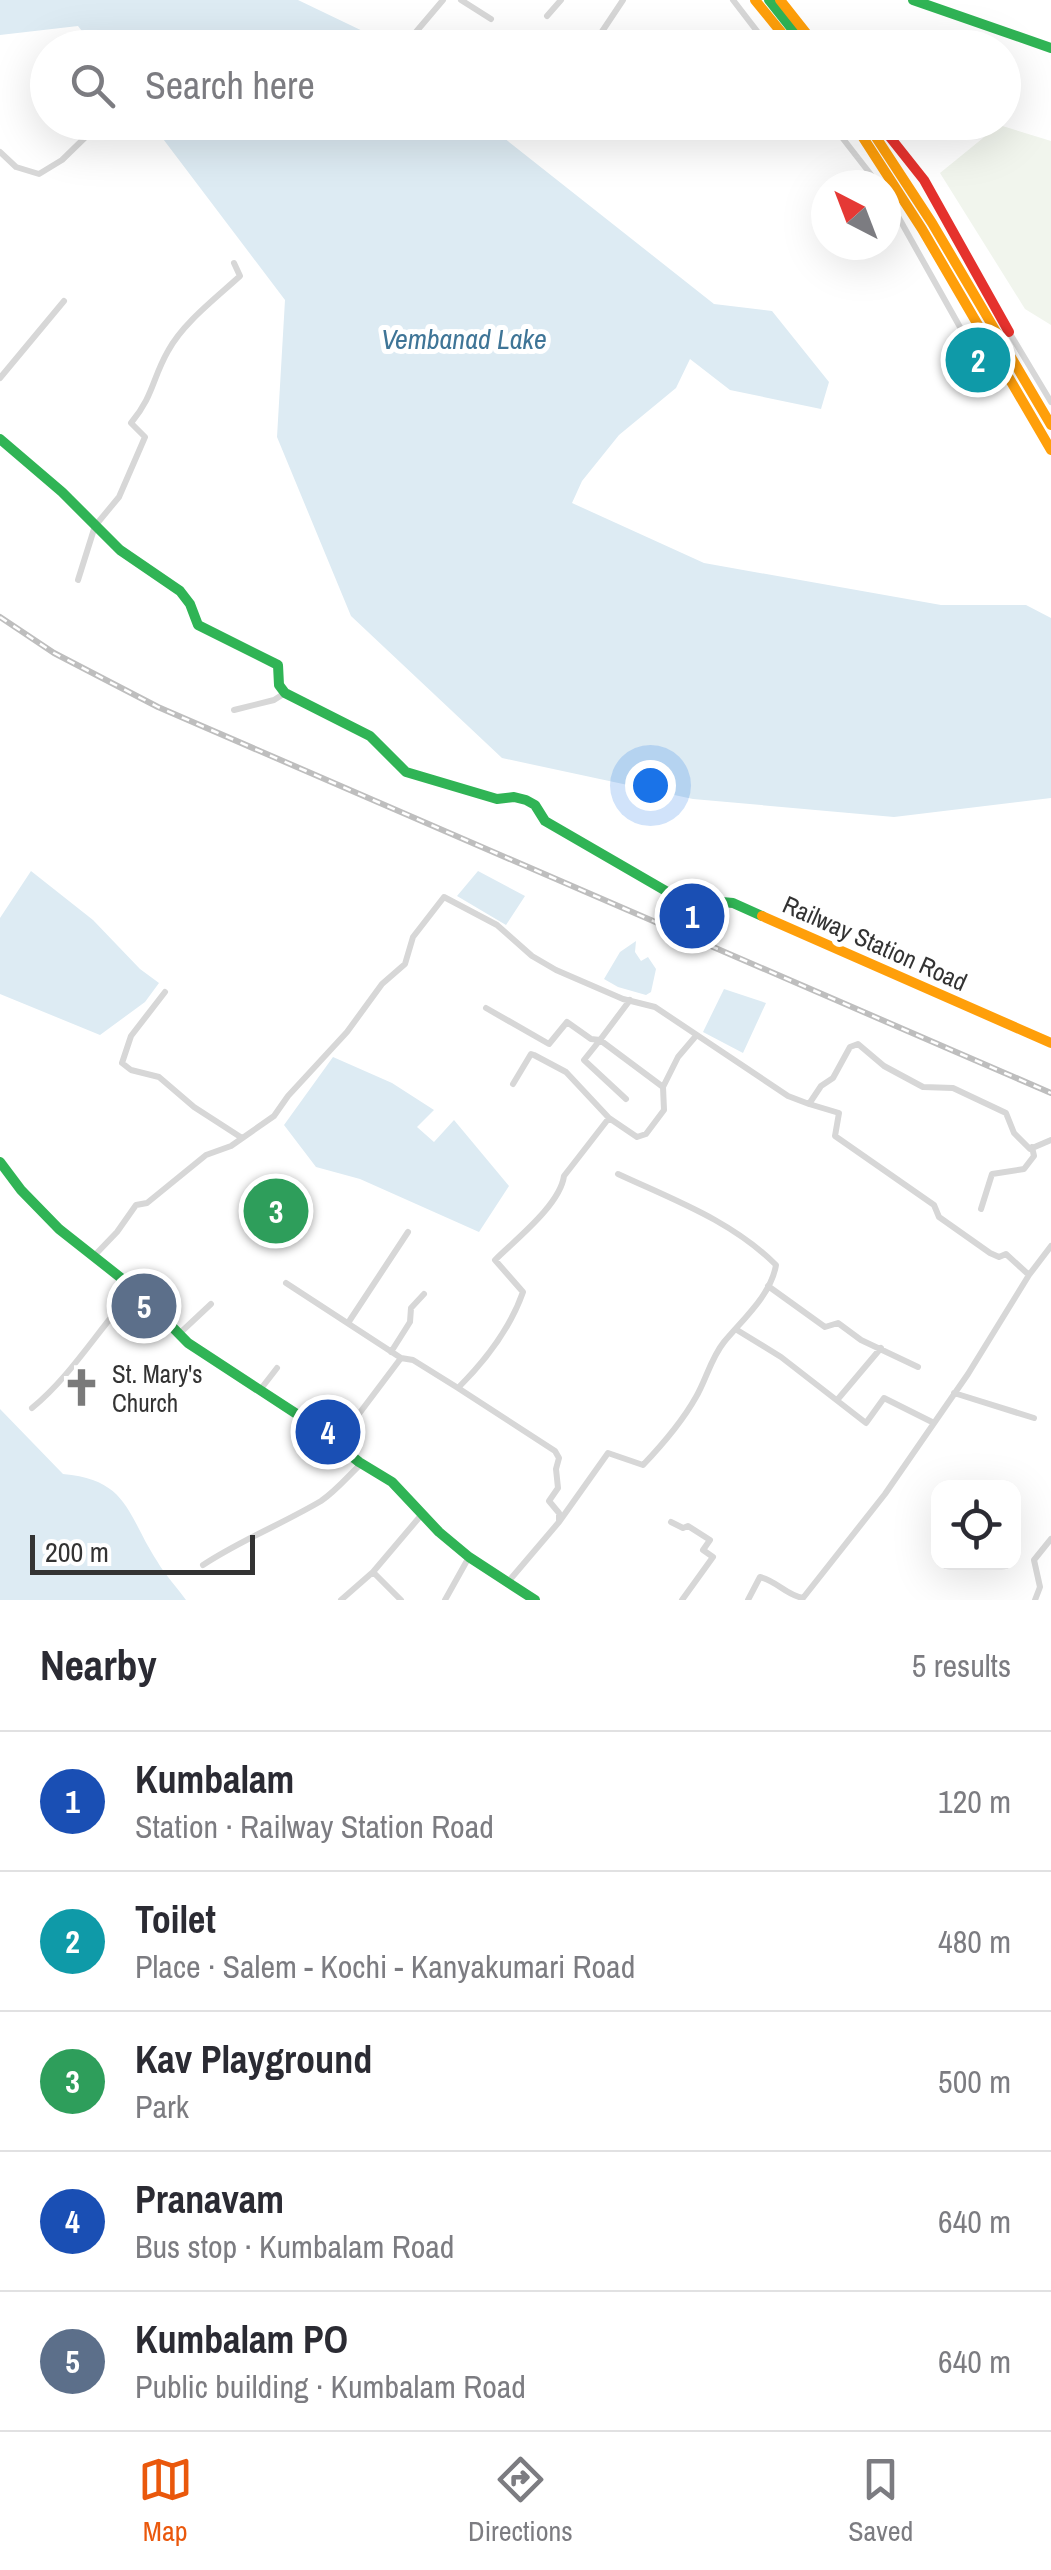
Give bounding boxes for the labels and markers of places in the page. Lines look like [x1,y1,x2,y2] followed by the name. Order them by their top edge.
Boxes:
[946,322,1010,398] pin: 2
[660,878,724,954] pin: 1
[244,1174,308,1248] pin: 3
[112,1268,176,1344] pin: 5
[112,1357,203,1420] place label: St. Mary's Church
[61,1367,103,1409] church icon: St. Mary's Church
[296,1394,360,1470] pin: 4

